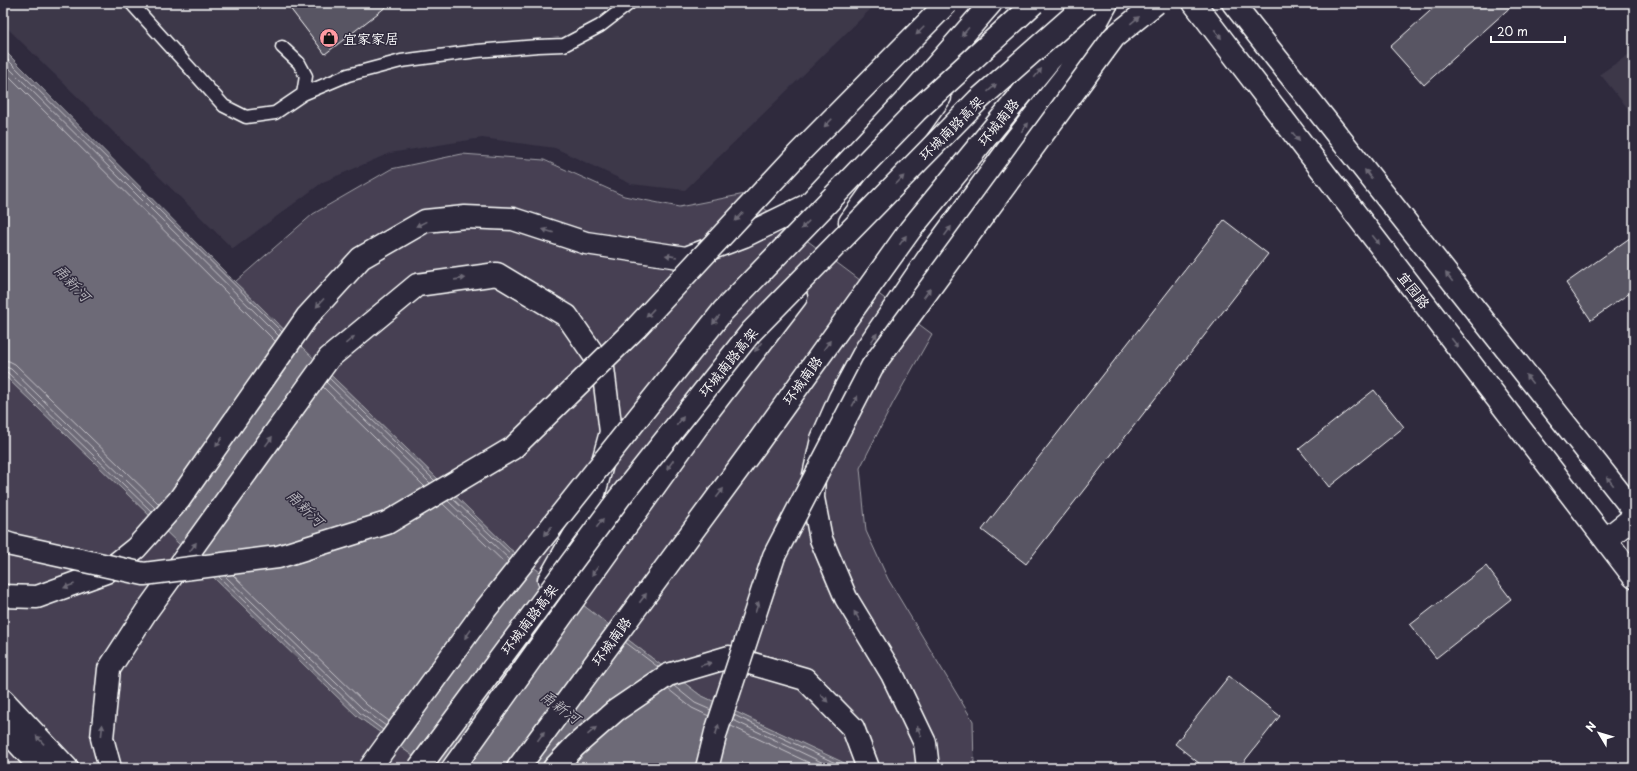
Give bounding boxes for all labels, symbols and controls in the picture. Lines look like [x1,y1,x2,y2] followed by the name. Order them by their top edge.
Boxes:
[1130,16,1140,25] one-way arrow
[1491,18,1565,44] scale bar
[1497,22,1528,40] text: 20 m
[915,26,925,36] one-way arrow
[318,27,340,49] shop icon: 宜家家居
[961,27,970,37] one-way arrow
[343,28,399,49] place label: 宜家家居
[1214,28,1222,39] one-way arrow
[1033,68,1042,79] one-way arrow
[986,84,997,93] one-way arrow
[914,91,988,165] street label: 环城南路高架
[972,94,1024,150] street label: 环城南路
[823,118,833,128] one-way arrow
[1021,121,1030,132] one-way arrow
[1292,132,1301,143] one-way arrow
[1364,169,1373,180] one-way arrow
[895,175,905,185] one-way arrow
[734,212,744,222] one-way arrow
[800,220,810,230] one-way arrow
[415,221,427,227] one-way arrow
[944,226,952,236] one-way arrow
[542,227,554,233] one-way arrow
[899,234,907,245] one-way arrow
[1372,235,1380,246] one-way arrow
[665,253,677,259] one-way arrow
[49,258,99,308] water label: 甬新河
[1393,267,1435,313] street label: 宜园路
[1444,271,1453,282] one-way arrow
[454,276,466,282] one-way arrow
[923,288,931,299] one-way arrow
[315,298,325,308] one-way arrow
[646,308,655,318] one-way arrow
[712,314,720,325] one-way arrow
[693,323,763,401] street label: 环城南路高架
[870,333,878,343] one-way arrow
[345,336,356,345] one-way arrow
[1451,338,1459,349] one-way arrow
[823,340,831,351] one-way arrow
[753,341,762,352] one-way arrow
[777,351,827,409] street label: 环城南路
[1525,373,1534,384] one-way arrow
[852,395,858,407] one-way arrow
[676,415,685,426] one-way arrow
[265,436,273,446] one-way arrow
[215,437,223,447] one-way arrow
[666,460,674,470] one-way arrow
[1606,475,1614,486] one-way arrow
[282,483,332,533] water label: 甬新河
[716,488,724,499] one-way arrow
[596,518,605,529] one-way arrow
[544,526,552,537] one-way arrow
[189,541,198,552] one-way arrow
[591,566,599,576] one-way arrow
[495,579,563,659] street label: 环城南路高架
[62,583,74,589] one-way arrow
[639,592,647,603] one-way arrow
[754,600,760,612] one-way arrow
[853,611,861,621] one-way arrow
[586,612,636,670] street label: 环城南路
[464,628,472,639] one-way arrow
[700,661,712,667] one-way arrow
[536,683,588,730] water label: 甬新河
[819,693,828,703] one-way arrow
[1579,713,1619,753] north arrow
[1581,718,1600,735] text: N
[99,724,106,736] one-way arrow
[714,724,720,736] one-way arrow
[916,725,922,736] one-way arrow
[587,727,598,736] one-way arrow
[537,731,545,742] one-way arrow
[36,735,45,745] one-way arrow

